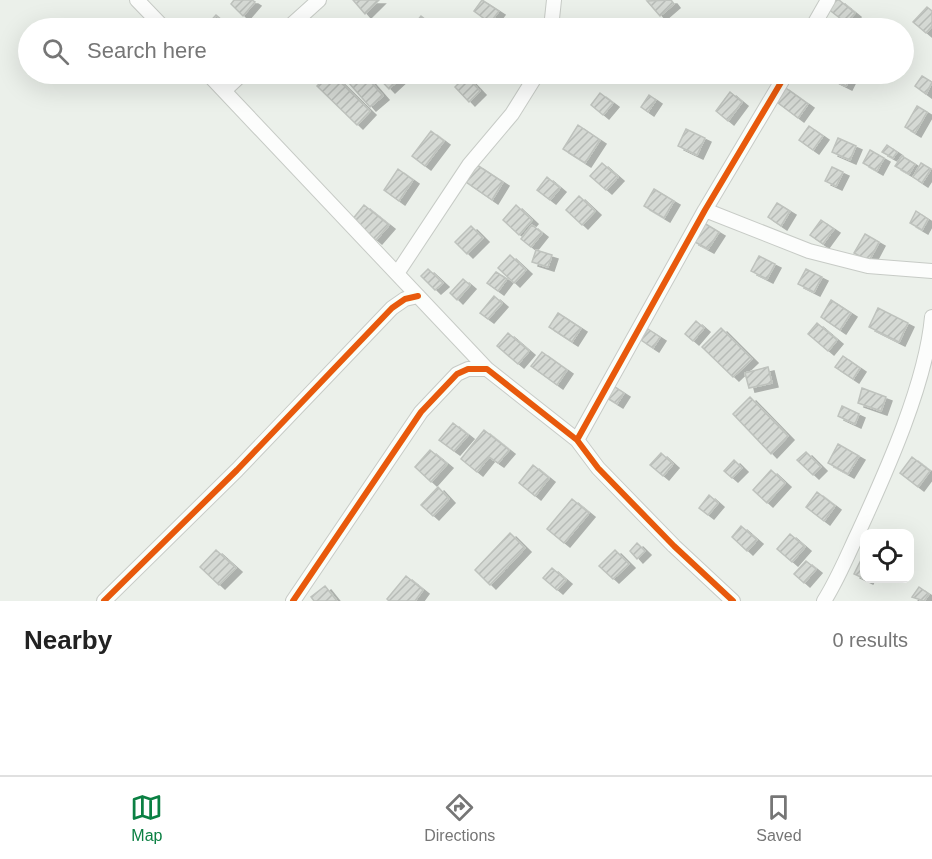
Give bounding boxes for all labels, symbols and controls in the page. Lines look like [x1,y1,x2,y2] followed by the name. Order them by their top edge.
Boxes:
[18,18,914,84] search box
[39,35,72,68] icon: search
[87,38,207,63] text: Search here
[860,529,914,583] map controls
[860,529,914,583] button: locate
[24,625,112,655] text: Nearby
[832,629,908,651] text: 0 results
[130,791,163,845] tab: Map
[424,791,495,845] tab: Directions
[756,791,802,845] tab: Saved

